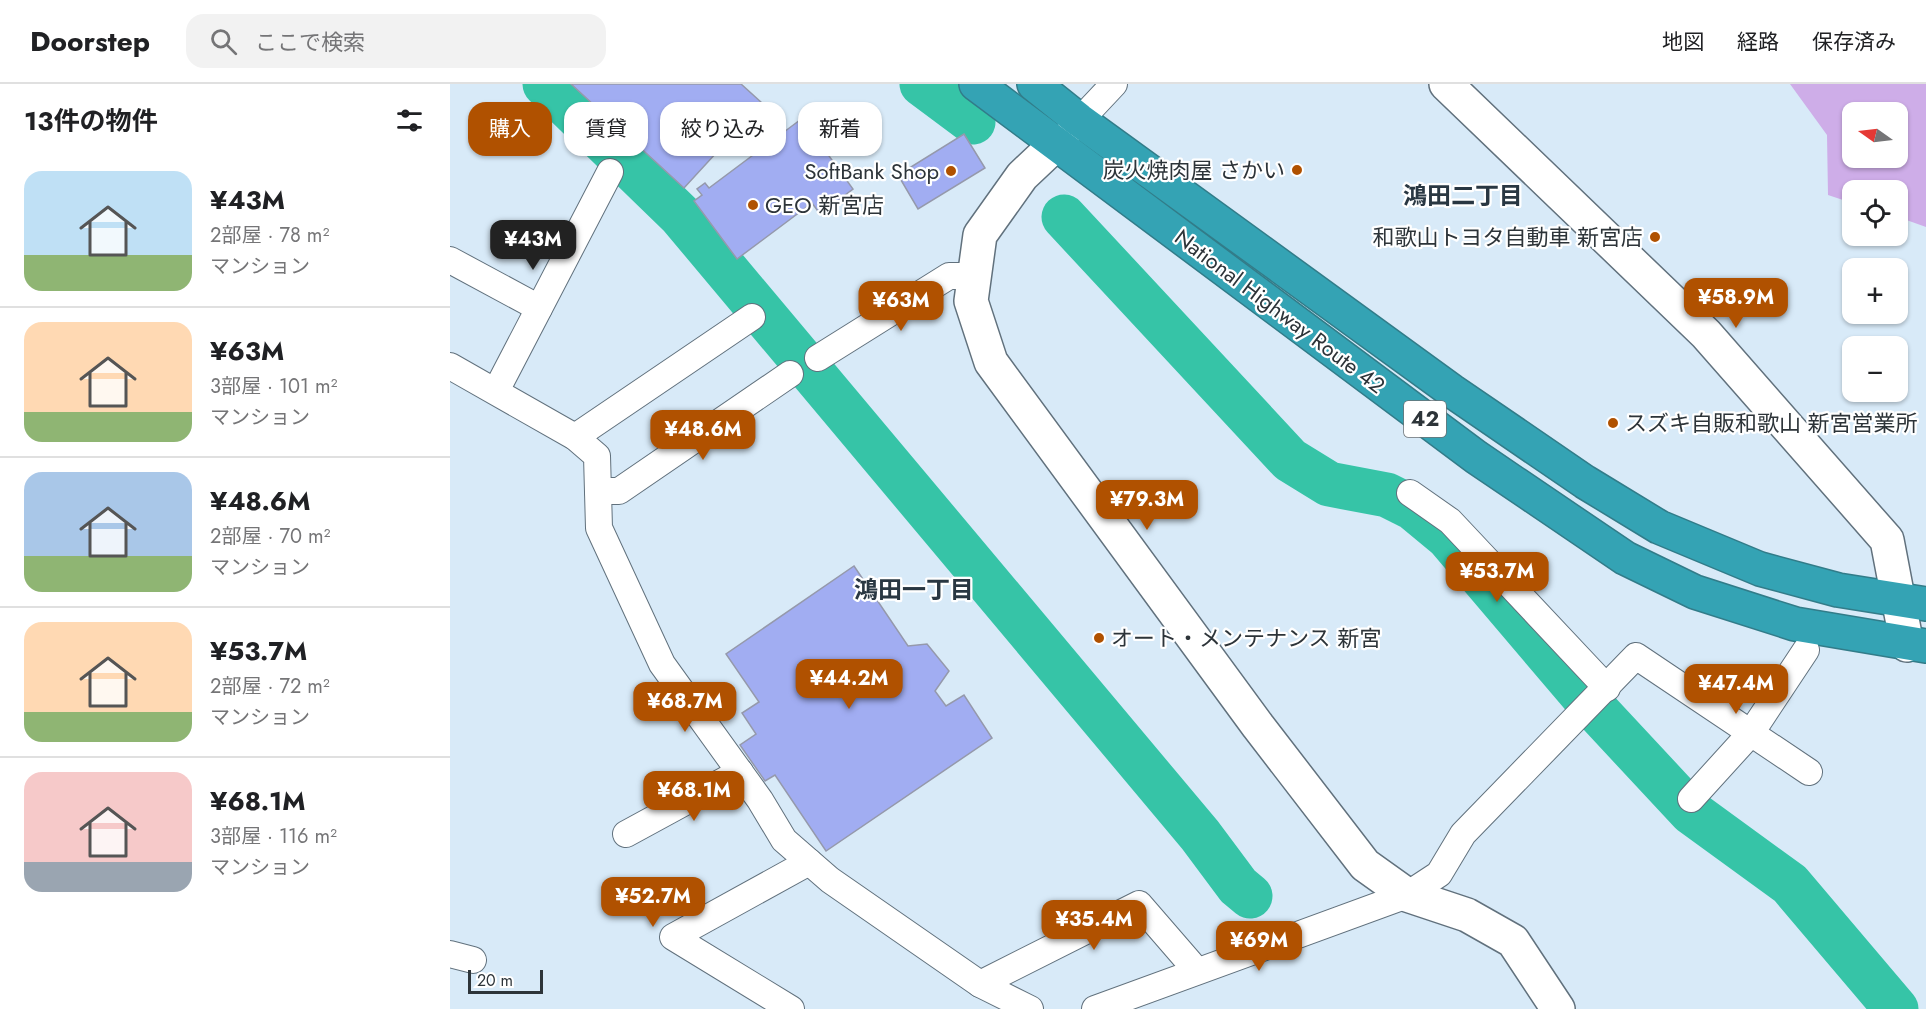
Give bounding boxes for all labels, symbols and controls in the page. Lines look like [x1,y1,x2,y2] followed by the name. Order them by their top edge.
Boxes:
[186,14,606,68] search box
[30,21,150,62] text: Doorstep
[207,25,240,58] icon: search
[255,26,365,58] text: ここで検索
[1662,27,1704,57] text: 地図
[1737,27,1779,57] text: 経路
[1812,27,1896,57] text: 保存済み
[24,102,157,140] text: 13件の物件
[468,102,552,156] chip: 購入
[564,102,648,156] chip: 賃貸
[660,102,786,156] chip: 絞り込み
[798,102,882,156] chip: 新着
[1842,102,1908,168] north arrow
[1842,102,1908,402] map controls
[393,104,426,137] icon: filters
[1102,154,1285,186] place label: 炭火焼肉屋 さかい
[805,155,939,187] place label: SoftBank Shop
[1290,163,1304,177] marker: 炭火焼肉屋 さかい
[944,164,958,178] marker: SoftBank Shop
[1403,178,1523,213] district label: 鴻田二丁目
[1842,180,1908,246] button: locate
[210,181,285,219] text: ¥43M
[765,189,884,221] place label: GEO 新宮店
[72,195,144,267] icon: home
[746,198,760,212] marker: GEO 新宮店
[497,220,569,271] pin: ¥43M
[210,221,329,250] text: 2部屋 · 78 m²
[1168,221,1392,401] street label: National Highway Route 42
[1372,221,1643,253] place label: 和歌山トヨタ自動車 新宮店
[504,225,562,254] text: ¥43M
[1648,230,1662,244] marker: 和歌山トヨタ自動車 新宮店
[210,252,310,281] text: マンション
[1842,258,1908,324] button: +
[1687,278,1785,329] pin: ¥58.9M
[865,281,937,332] pin: ¥63M
[1698,283,1774,312] text: ¥58.9M
[873,286,930,315] text: ¥63M
[210,332,284,370] text: ¥63M
[1842,336,1908,402] button: −
[72,346,144,418] icon: home
[210,372,337,401] text: 3部屋 · 101 m²
[1404,401,1446,437] road number: 42
[210,403,310,432] text: マンション
[1625,407,1918,439] place label: スズキ自販和歌山 新宮営業所
[654,410,752,461] pin: ¥48.6M
[664,415,742,444] text: ¥48.6M
[1606,416,1620,430] marker: スズキ自販和歌山 新宮営業所
[1098,480,1196,531] pin: ¥79.3M
[210,482,310,520] text: ¥48.6M
[1110,485,1184,514] text: ¥79.3M
[72,496,144,568] icon: home
[210,522,330,551] text: 2部屋 · 70 m²
[1448,552,1546,603] pin: ¥53.7M
[210,553,310,582] text: マンション
[1460,557,1534,586] text: ¥53.7M
[854,572,974,607] district label: 鴻田一丁目
[1111,622,1381,654] place label: オート・メンテナンス 新宮
[1092,631,1106,645] marker: オート・メンテナンス 新宮
[210,632,307,670] text: ¥53.7M
[72,646,144,718] icon: home
[800,659,898,710] pin: ¥44.2M
[810,664,888,693] text: ¥44.2M
[1687,664,1785,715] pin: ¥47.4M
[1698,669,1774,698] text: ¥47.4M
[210,672,330,701] text: 2部屋 · 72 m²
[636,682,734,733] pin: ¥68.7M
[647,687,723,716] text: ¥68.7M
[210,703,310,732] text: マンション
[645,771,743,822] pin: ¥68.1M
[657,776,731,805] text: ¥68.1M
[210,782,305,820] text: ¥68.1M
[72,796,144,868] icon: home
[210,822,337,851] text: 3部屋 · 116 m²
[210,853,310,882] text: マンション
[604,877,702,928] pin: ¥52.7M
[615,882,691,911] text: ¥52.7M
[1045,900,1143,951] pin: ¥35.4M
[1056,905,1132,934] text: ¥35.4M
[1223,921,1295,972] pin: ¥69M
[1230,926,1288,955] text: ¥69M
[468,967,543,994] scale bar
[477,969,513,992] text: 20 m

